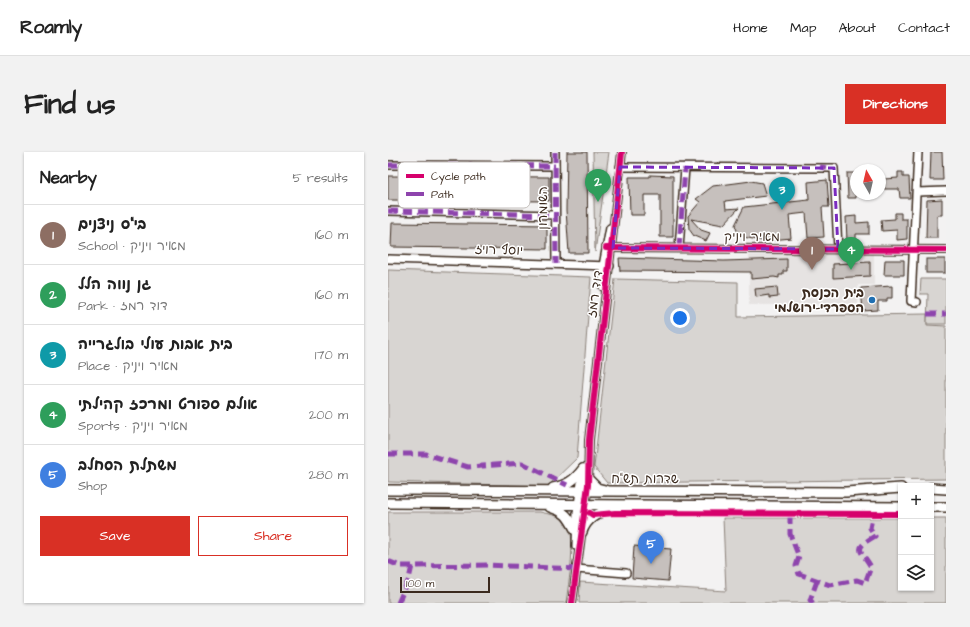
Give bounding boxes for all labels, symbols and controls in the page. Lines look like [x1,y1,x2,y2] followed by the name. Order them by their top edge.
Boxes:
[20,14,82,41] text: Roamly
[733,18,768,38] text: Home
[790,18,816,38] text: Map
[838,18,876,38] text: About
[898,18,950,38] text: Contact
[845,84,946,124] button: Directions
[24,85,115,124] text: Find us
[398,162,530,208] legend
[850,164,886,200] north arrow
[40,166,97,190] text: Nearby
[292,169,348,187] text: 5 results
[431,169,486,185] text: Cycle path
[585,169,611,202] pin: 2
[769,177,795,210] pin: 3
[534,186,552,230] street label: השומרון
[431,187,454,202] text: Path
[78,214,146,235] text: בי"ס ניצנים
[52,226,54,244] text: 1
[315,226,348,244] text: 160 m
[724,228,780,246] street label: מאיר ויניק
[78,237,186,255] text: School · מאיר ויניק
[799,237,825,270] pin: 1
[838,237,864,270] pin: 4
[475,240,523,260] street label: יוסף רויז
[583,269,607,319] street label: דוד רמז
[78,274,151,295] text: גן נווה הלל
[774,284,864,317] place label: בית הכנסת הספרדי-ירושלמי
[49,286,57,304] text: 2
[315,286,348,304] text: 160 m
[867,295,877,305] marker: בית הכנסת הספרדי-ירושלמי
[78,297,168,315] text: Park · דוד רמז
[670,308,690,328] your location
[78,334,233,355] text: בית אבות עולי בולגרייה
[50,346,56,364] text: 3
[315,346,348,364] text: 170 m
[78,357,178,375] text: Place · מאיר ויניק
[78,394,258,415] text: אולם ספורט ומרכז קהילתי
[49,406,57,424] text: 4
[309,406,348,424] text: 200 m
[78,417,188,435] text: Sports · מאיר ויניק
[78,455,177,476] text: משתלת הסחלב
[48,466,58,484] text: 5
[309,466,348,484] text: 280 m
[611,470,679,488] street label: שדרות תש"ח
[78,477,107,495] text: Shop
[898,483,934,591] map controls
[898,483,934,519] button: +
[40,516,190,556] button: Save
[198,516,348,556] button: Share
[898,519,934,555] button: −
[638,531,664,564] pin: 5
[898,555,934,591] button: layers
[400,575,490,594] scale bar
[406,576,434,591] text: 100 m

